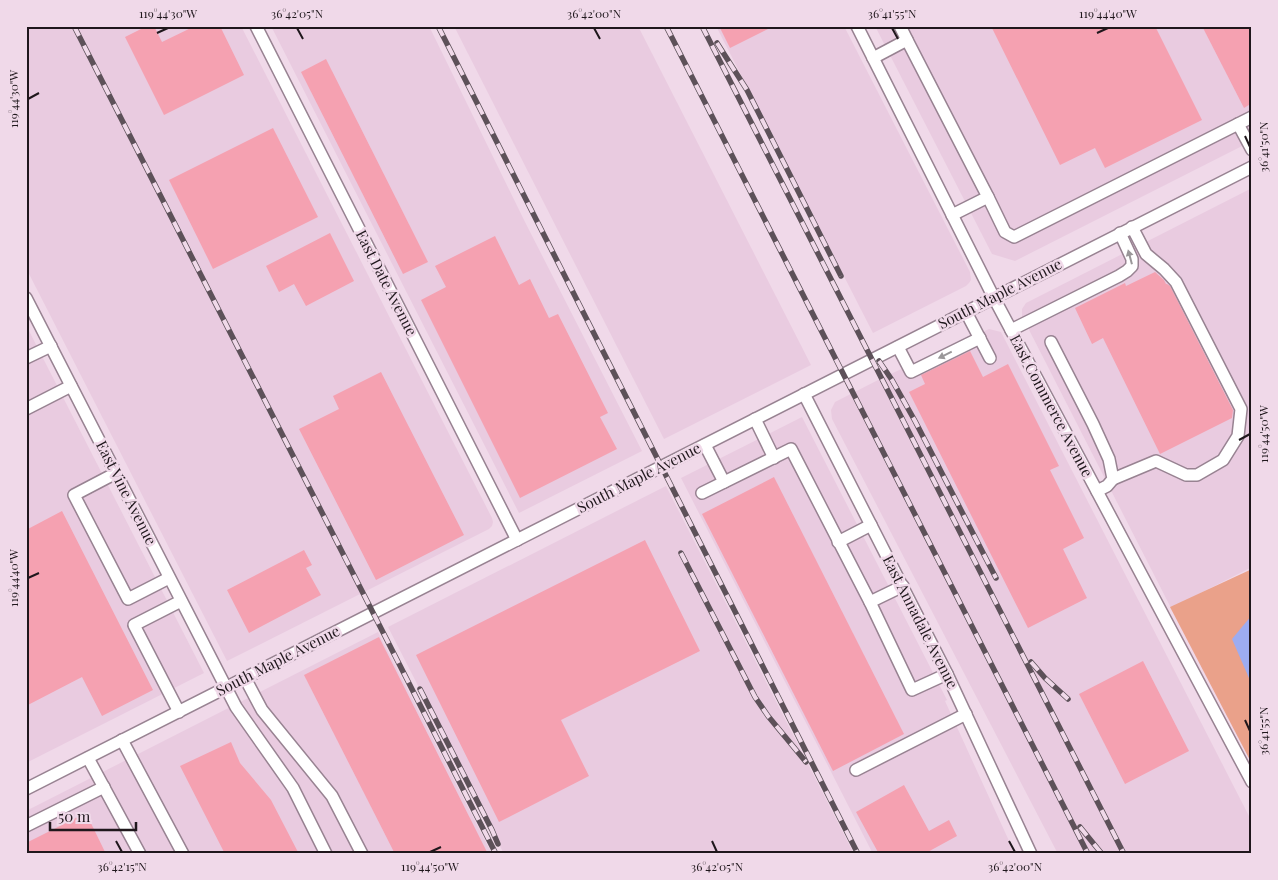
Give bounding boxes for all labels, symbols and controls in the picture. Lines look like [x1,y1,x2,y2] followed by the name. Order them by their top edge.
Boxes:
[139,5,197,21] text: 119°44'30"W
[271,5,324,21] text: 36°42'05"N
[567,5,622,21] text: 36°42'00"N
[868,5,917,21] text: 36°41'55"N
[1079,5,1137,21] text: 119°44'40"W
[5,70,21,128] text: 119°44'30"W
[1255,121,1271,172] text: 36°41'50"N
[352,226,422,339] street label: East Date Avenue
[1125,249,1133,264] one-way arrow
[934,253,1065,333] street label: South Maple Avenue
[1006,331,1098,480] street label: East Commerce Avenue
[938,351,952,359] one-way arrow
[1255,405,1271,463] text: 119°44'50"W
[92,437,162,548] street label: East Vine Avenue
[573,437,704,517] street label: South Maple Avenue
[5,549,21,607] text: 119°44'40"W
[879,551,963,692] street label: East Annadale Avenue
[212,620,343,700] street label: South Maple Avenue
[1255,706,1271,755] text: 36°41'55"N
[50,800,136,832] scale bar
[58,806,91,826] text: 50 m
[97,858,147,874] text: 36°42'15"N
[401,858,459,874] text: 119°44'50"W
[691,858,744,874] text: 36°42'05"N
[988,858,1043,874] text: 36°42'00"N

